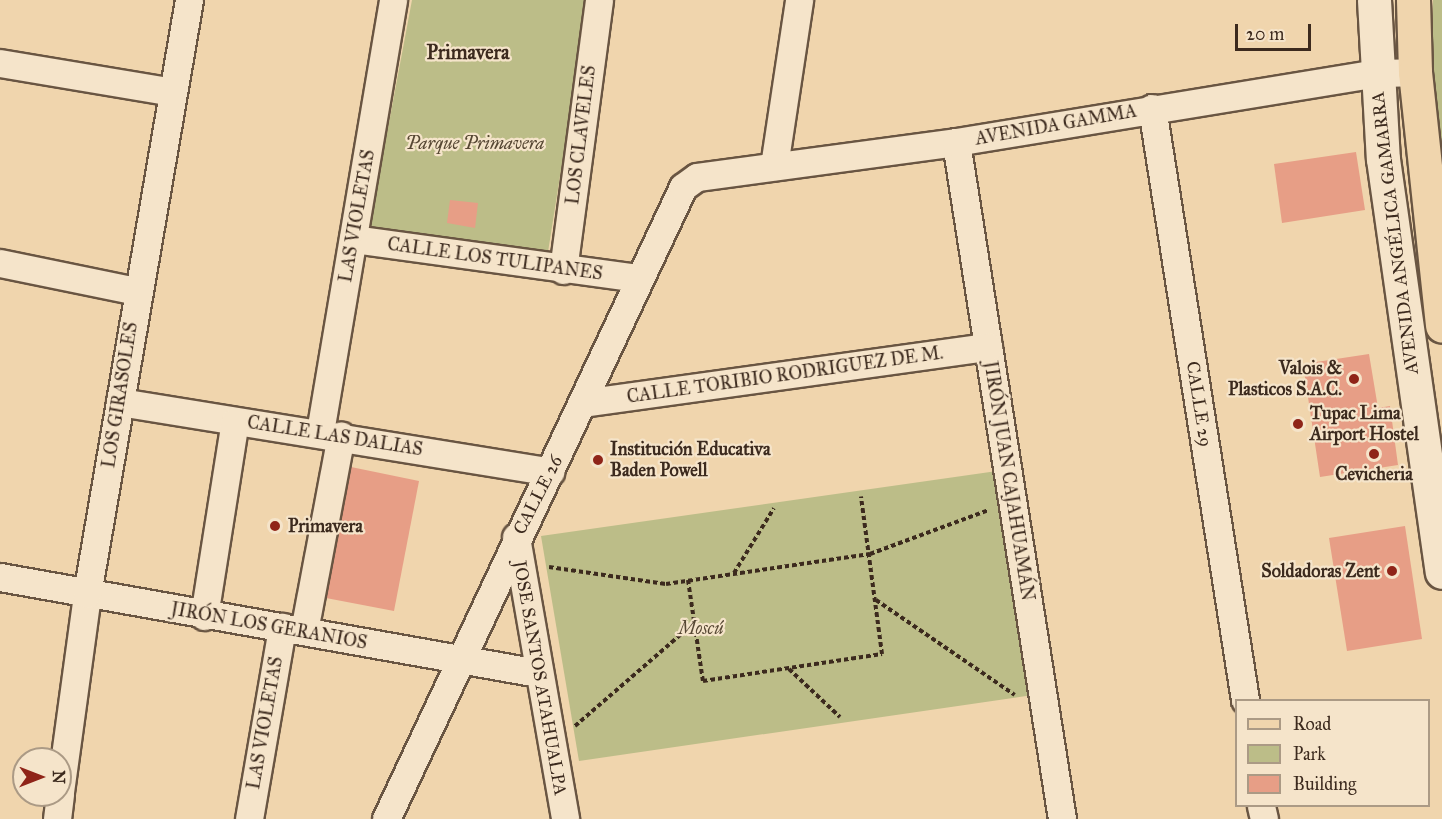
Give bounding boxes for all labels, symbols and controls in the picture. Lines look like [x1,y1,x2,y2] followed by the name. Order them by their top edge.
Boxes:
[1238,12,1314,50] scale bar
[1246,23,1284,45] text: 20 m
[426,40,510,64] district label: Primavera
[562,64,600,206] street label: LOS CLAVELES
[1367,90,1423,376] street label: AVENIDA ANGÉLICA GAMARRA
[974,100,1138,150] street label: AVENIDA GAMMA
[406,132,544,154] park label: Parque Primavera
[335,148,379,284] street label: LAS VIOLETAS
[386,233,604,285] street label: CALLE LOS TULIPANES
[98,321,142,469] street label: LOS GIRASOLES
[625,342,945,408] street label: CALLE TORIBIO RODRIGUEZ DE M.
[1228,358,1342,400] place label: Valois & Plasticos S.A.C.
[979,360,1039,602] street label: JIRÓN JUAN CAJAHUAMÁN
[1182,360,1216,448] street label: CALLE 29
[1347,372,1361,386] marker: Valois & Plasticos S.A.C.
[1310,403,1419,446] place label: Tupac Lima Airport Hostel
[246,411,424,461] street label: CALLE LAS DALIAS
[1291,417,1305,431] marker: Tupac Lima Airport Hostel
[610,439,771,482] place label: Institución Educativa Baden Powell
[1367,447,1381,461] marker: Cevicheria
[509,452,567,538] street label: CALLE 26
[591,453,605,467] marker: Institución Educativa Baden Powell
[1335,463,1413,485] place label: Cevicheria
[288,515,363,537] place label: Primavera
[266,517,284,535] marker: Primavera
[509,559,571,797] street label: JOSE SANTOS ATAHUALPA
[1261,560,1380,582] place label: Soldadoras Zent
[1385,564,1399,578] marker: Soldadoras Zent
[169,598,369,654] street label: JIRÓN LOS GERANIOS
[678,617,724,639] park label: Moscú
[243,655,287,791] street label: LAS VIOLETAS
[1235,699,1430,807] legend
[1293,713,1331,735] text: Road
[1293,743,1326,765] text: Park
[12,747,72,807] north arrow
[49,770,68,784] text: N
[1293,773,1356,795] text: Building

